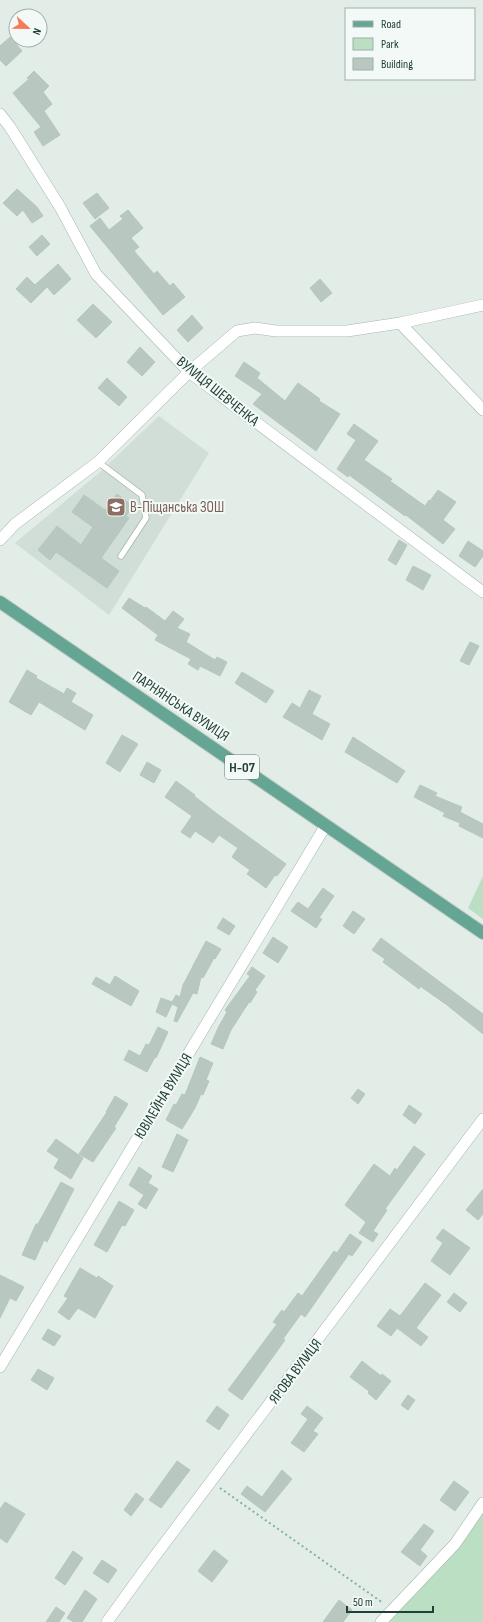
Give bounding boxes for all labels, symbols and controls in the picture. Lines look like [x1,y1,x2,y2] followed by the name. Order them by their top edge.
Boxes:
[8,8,48,48] north arrow
[345,8,475,80] legend
[381,17,401,32] text: Road
[30,26,44,37] text: N
[381,37,399,52] text: Park
[381,57,413,72] text: Building
[173,352,263,431] street label: ВУЛИЦЯ ШЕВЧЕНКА
[105,496,127,518] school or university icon: В-Піщанська ЗОШ
[130,498,224,517] place label: В-Піщанська ЗОШ
[129,667,233,746] street label: ПАРНЯНСЬКА ВУЛИЦЯ
[225,755,259,779] road number: Н-07
[130,1050,197,1143] street label: ЮВІЛЕЙНА ВУЛИЦЯ
[265,1335,326,1408] street label: ЯРОВА ВУЛИЦЯ
[347,1588,433,1614] scale bar
[353,1595,373,1610] text: 50 m

